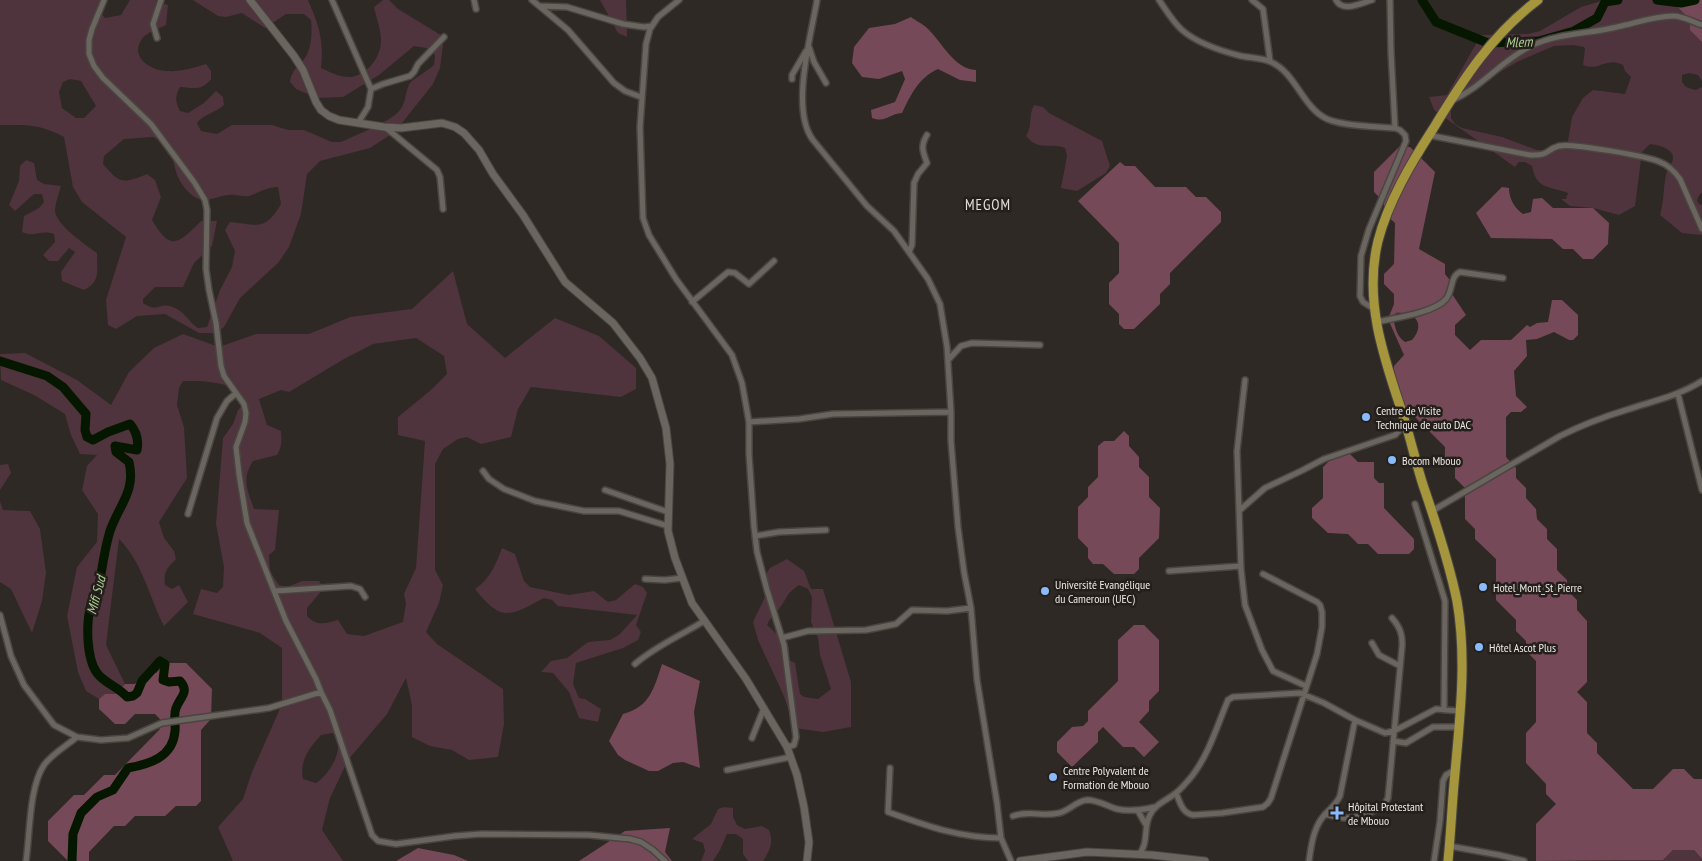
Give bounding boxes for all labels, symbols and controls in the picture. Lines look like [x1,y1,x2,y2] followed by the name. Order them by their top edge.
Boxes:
[1505,33,1534,51] water label: Mlem
[965,195,1011,214] district label: MEGOM
[1376,403,1471,432] place label: Centre de Visite Technique de auto DAC
[1360,411,1372,423] marker: Centre de Visite Technique de auto DAC
[1402,453,1461,468] place label: Bocom Mbouo
[1386,454,1398,466] marker: Bocom Mbouo
[82,572,110,616] water label: Mifi Sud
[1055,577,1150,606] place label: Université Evangélique du Cameroun (UEC)
[1493,580,1582,595] place label: Hotel_Mont_St_Pierre
[1477,581,1489,593] marker: Hotel_Mont_St_Pierre
[1039,585,1051,597] marker: Université Evangélique du Cameroun (UEC)
[1489,640,1556,655] place label: Hôtel Ascot Plus
[1473,641,1485,653] marker: Hôtel Ascot Plus
[1063,763,1149,792] place label: Centre Polyvalent de Formation de Mbouo
[1047,771,1059,783] marker: Centre Polyvalent de Formation de Mbouo
[1348,799,1424,828] place label: Hôpital Protestant de Mbouo
[1330,806,1344,820] marker: Hôpital Protestant de Mbouo

